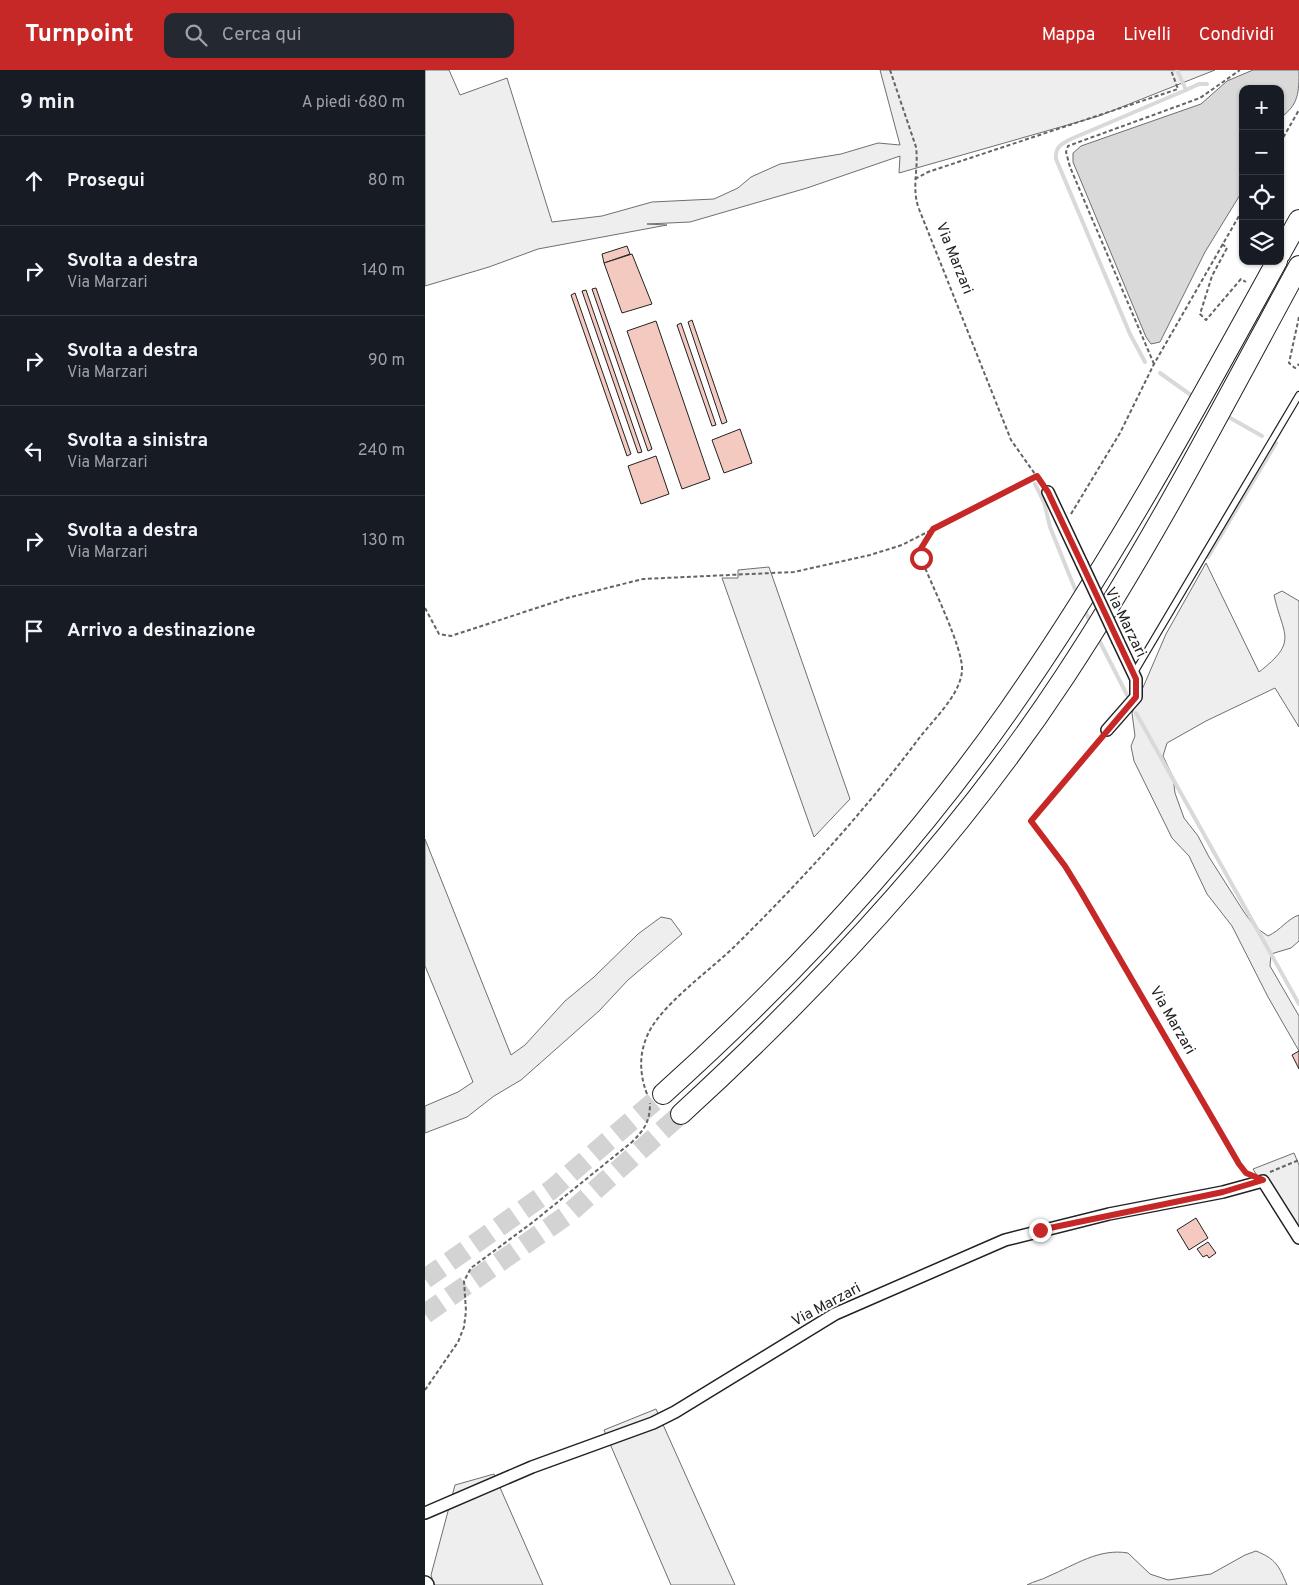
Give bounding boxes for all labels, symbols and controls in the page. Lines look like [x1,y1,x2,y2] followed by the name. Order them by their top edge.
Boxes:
[164,13,514,58] search box
[25,20,134,50] text: Turnpoint
[182,21,210,49] icon: search
[222,23,302,47] text: Cerca qui
[1042,24,1095,47] text: Mappa
[1123,24,1171,47] text: Livelli
[1199,24,1274,47] text: Condividi
[1239,85,1284,265] map controls
[1239,85,1284,130] button: +
[20,89,75,116] text: 9 min
[302,93,405,113] text: A piedi · 680 m
[1239,130,1284,175] button: −
[20,167,48,195] icon: ahead
[67,169,145,193] text: Prosegui
[368,171,405,191] text: 80 m
[1239,175,1284,220] button: locate
[931,220,977,297] street label: Via Marzari
[1239,220,1284,265] button: layers
[67,249,198,273] text: Svolta a destra
[20,257,48,285] icon: right
[362,261,405,281] text: 140 m
[67,273,148,293] text: Via Marzari
[67,339,198,363] text: Svolta a destra
[20,347,48,375] icon: right
[368,351,405,371] text: 90 m
[67,363,148,383] text: Via Marzari
[67,429,208,453] text: Svolta a sinistra
[20,437,48,465] icon: left
[358,441,405,461] text: 240 m
[67,453,148,473] text: Via Marzari
[67,519,198,543] text: Svolta a destra
[20,527,48,555] icon: right
[362,531,405,551] text: 130 m
[67,543,148,563] text: Via Marzari
[910,547,933,570] route start
[1100,585,1150,661] street label: Via Marzari
[20,617,48,645] icon: arrive
[67,619,256,643] text: Arrivo a destinazione
[1145,983,1199,1058] street label: Via Marzari
[1029,1219,1052,1242] route end
[789,1279,865,1331] street label: Via Marzari

